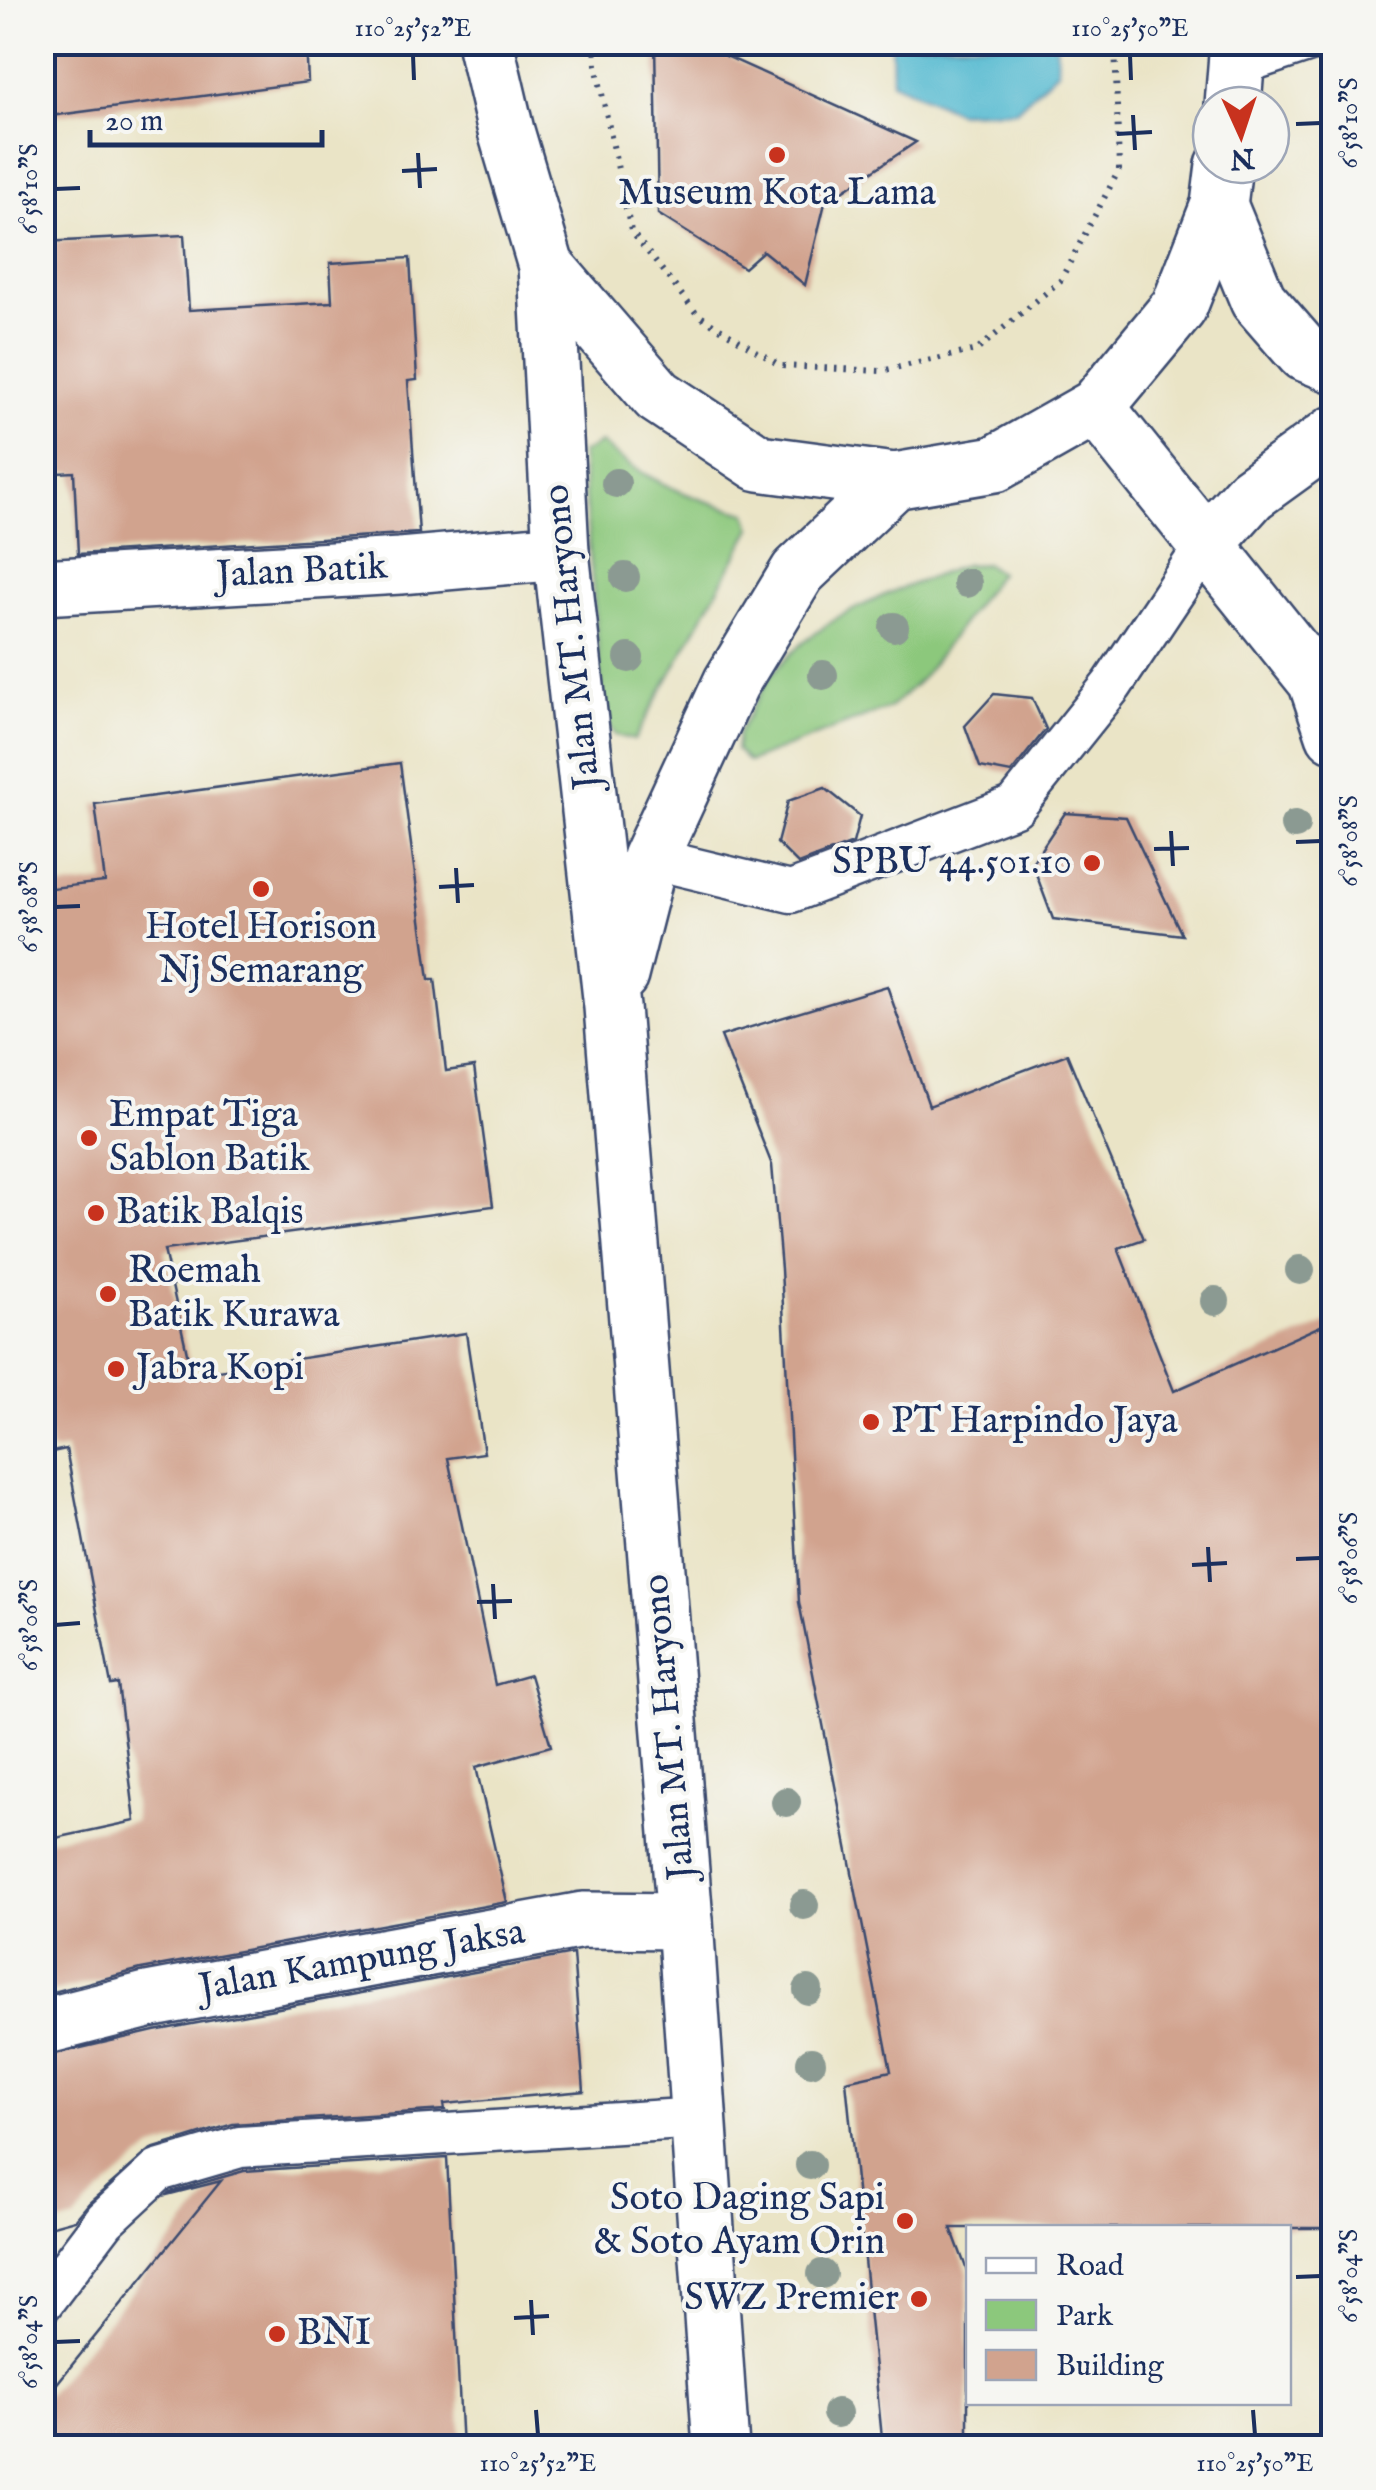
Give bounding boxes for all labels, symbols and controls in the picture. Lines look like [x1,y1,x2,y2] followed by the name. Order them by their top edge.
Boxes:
[355,13,471,45] text: 110°25'52"E
[1071,13,1189,45] text: 110°25'50"E
[1334,78,1366,168] text: 6°58'10"S
[90,85,322,147] scale bar
[1191,85,1291,185] north arrow
[105,103,164,141] text: 20 m
[1229,139,1256,176] text: N
[14,144,46,234] text: 6°58'10"S
[766,144,788,166] marker: Museum Kota Lama
[618,170,937,218] place label: Museum Kota Lama
[533,482,613,796] street label: Jalan MT. Haryono
[211,544,389,601] street label: Jalan Batik
[1334,795,1366,887] text: 6°58'08"S
[832,839,1072,887] place label: SPBU 44.501.10
[1081,852,1103,874] marker: SPBU 44.501.10
[14,861,46,953] text: 6°58'08"S
[250,878,272,900] marker: Hotel Horison Nj Semarang
[145,904,377,996] place label: Hotel Horison Nj Semarang
[109,1092,310,1184] place label: Empat Tiga Sablon Batik
[78,1127,100,1149] marker: Empat Tiga Sablon Batik
[116,1189,304,1237] place label: Batik Balqis
[85,1202,107,1224] marker: Batik Balqis
[128,1248,340,1340] place label: Roemah Batik Kurawa
[97,1283,119,1305] marker: Roemah Batik Kurawa
[132,1345,304,1393] place label: Jabra Kopi
[105,1358,127,1380] marker: Jabra Kopi
[891,1398,1178,1446] place label: PT Harpindo Jaya
[860,1411,882,1433] marker: PT Harpindo Jaya
[1334,1512,1366,1604] text: 6°58'06"S
[633,1572,708,1886] street label: Jalan MT. Haryono
[14,1579,46,1671] text: 6°58'06"S
[191,1909,529,2014] street label: Jalan Kampung Jaksa
[593,2175,885,2267] place label: Soto Daging Sapi & Soto Ayam Orin
[894,2210,916,2232] marker: Soto Daging Sapi & Soto Ayam Orin
[966,2225,1291,2405] legend
[1334,2229,1366,2323] text: 6°58'04"S
[1056,2248,1125,2286] text: Road
[684,2275,899,2323] place label: SWZ Premier
[908,2288,930,2310] marker: SWZ Premier
[14,2295,46,2389] text: 6°58'04"S
[1056,2298,1114,2336] text: Park
[297,2310,371,2358] place label: BNI
[266,2323,288,2345] marker: BNI
[1056,2348,1165,2386] text: Building
[480,2448,596,2480] text: 110°25'52"E
[1196,2448,1314,2480] text: 110°25'50"E

